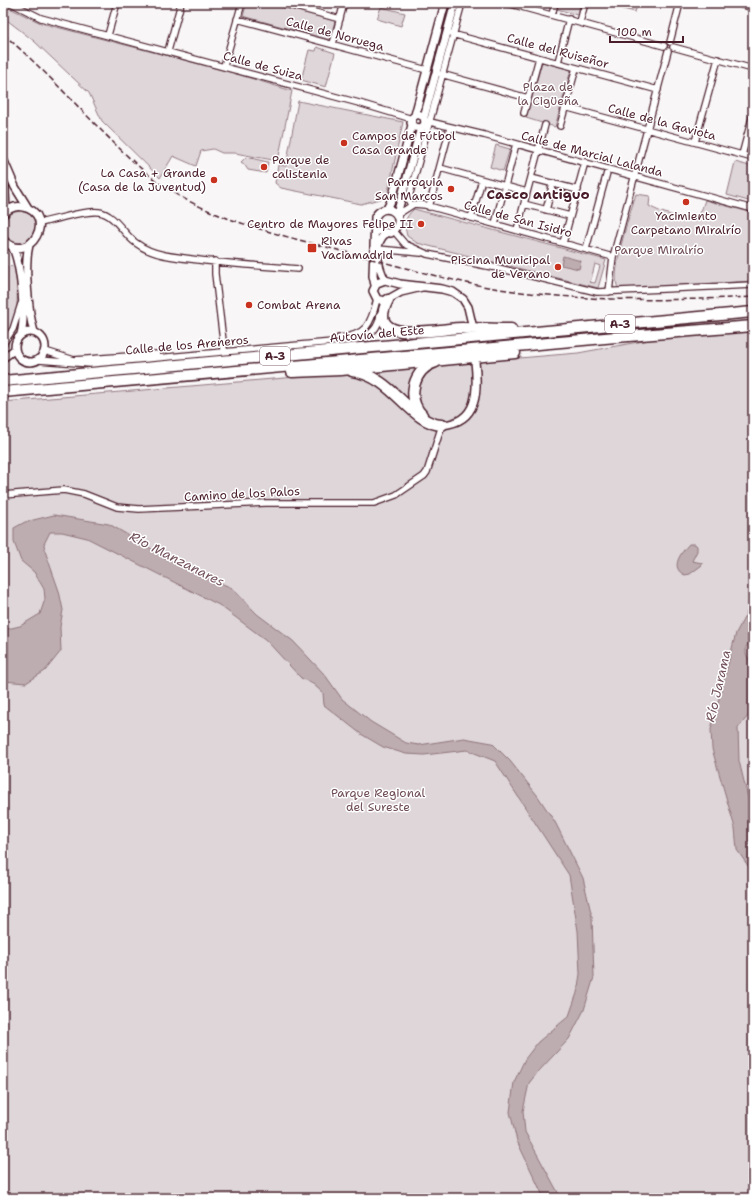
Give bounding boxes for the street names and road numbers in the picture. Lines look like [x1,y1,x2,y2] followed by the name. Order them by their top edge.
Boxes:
[284,13,386,55] street label: Calle de Noruega
[505,30,611,72] street label: Calle del Ruiseñor
[221,48,305,84] street label: Calle de Suiza
[606,100,718,144] street label: Calle de la Gaviota
[519,127,665,181] street label: Calle de Marcial Lalanda
[462,197,574,241] street label: Calle de San Isidro
[605,315,635,333] road number: A-3
[329,322,425,346] street label: Autovía del Este
[125,332,249,358] street label: Calle de los Areneros
[260,347,290,365] road number: A-3
[184,483,300,505] street label: Camino de los Palos

